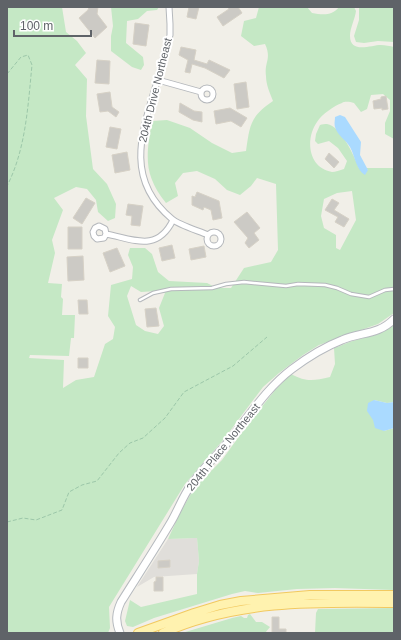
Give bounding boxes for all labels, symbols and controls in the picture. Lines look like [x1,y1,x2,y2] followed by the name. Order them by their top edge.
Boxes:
[14,12,91,38] scale bar
[20,19,53,33] text: 100 m
[136,37,174,143] street label: 204th Drive Northeast
[184,401,262,493] street label: 204th Place Northeast

